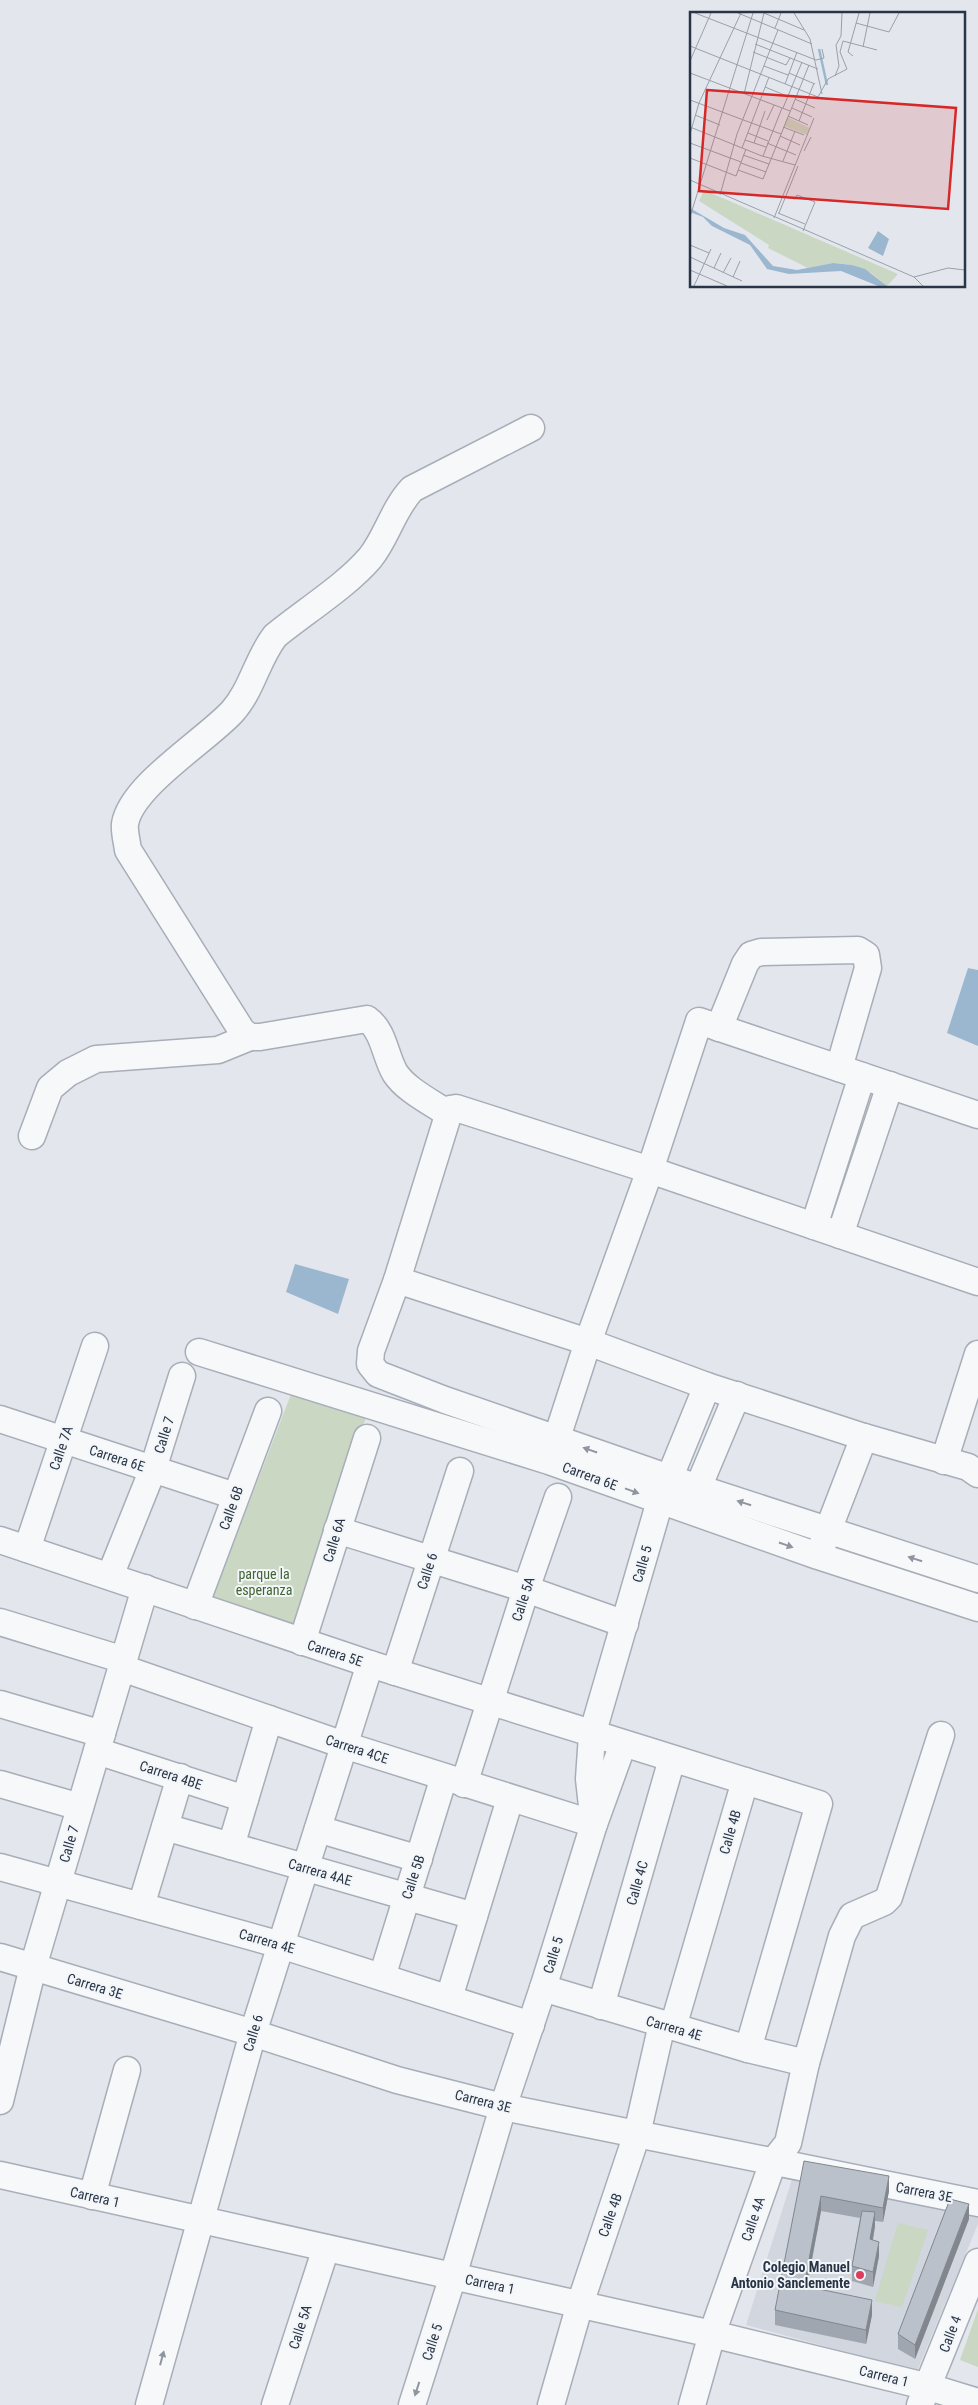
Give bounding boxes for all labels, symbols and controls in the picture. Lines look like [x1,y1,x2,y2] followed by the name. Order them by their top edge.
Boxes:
[690,12,966,288] inset map
[151,1415,177,1455] street label: Calle 7
[46,1424,76,1472] street label: Calle 7A
[87,1442,147,1474] street label: Carrera 6E
[582,1446,597,1454] one-way arrow
[560,1459,620,1493] street label: Carrera 6E
[216,1484,246,1532] street label: Calle 6B
[625,1488,640,1495] one-way arrow
[736,1499,751,1507] one-way arrow
[320,1516,348,1564] street label: Calle 6A
[778,1542,793,1549] one-way arrow
[629,1544,655,1584] street label: Calle 5
[414,1550,440,1591] street label: Calle 6
[907,1554,922,1562] one-way arrow
[236,1566,292,1598] park label: parque la esperanza
[508,1575,538,1623] street label: Calle 5A
[305,1637,365,1669] street label: Carrera 5E
[323,1731,391,1767] street label: Carrera 4CE
[138,1757,204,1793] street label: Carrera 4BE
[716,1808,744,1856] street label: Calle 4B
[56,1824,82,1864] street label: Calle 7
[398,1853,428,1901] street label: Calle 5B
[286,1855,354,1889] street label: Carrera 4AE
[623,1859,651,1907] street label: Calle 4C
[237,1925,297,1957] street label: Carrera 4E
[540,1935,566,1975] street label: Calle 5
[65,1970,125,2002] street label: Carrera 3E
[644,2012,704,2044] street label: Carrera 4E
[240,2013,266,2053] street label: Calle 6
[453,2086,513,2116] street label: Carrera 3E
[894,2179,954,2205] street label: Carrera 3E
[69,2184,121,2210] street label: Carrera 1
[595,2191,625,2239] street label: Calle 4B
[738,2195,768,2243] street label: Calle 4A
[731,2259,850,2291] place label: Colegio Manuel Antonio Sanclemente
[854,2269,866,2281] marker: Colegio Manuel Antonio Sanclemente
[464,2271,516,2297] street label: Carrera 1
[285,2303,315,2351] street label: Calle 5A
[936,2313,964,2354] street label: Calle 4
[419,2321,445,2362] street label: Calle 5
[159,2350,167,2365] one-way arrow
[858,2362,910,2390] street label: Carrera 1
[413,2382,421,2397] one-way arrow

